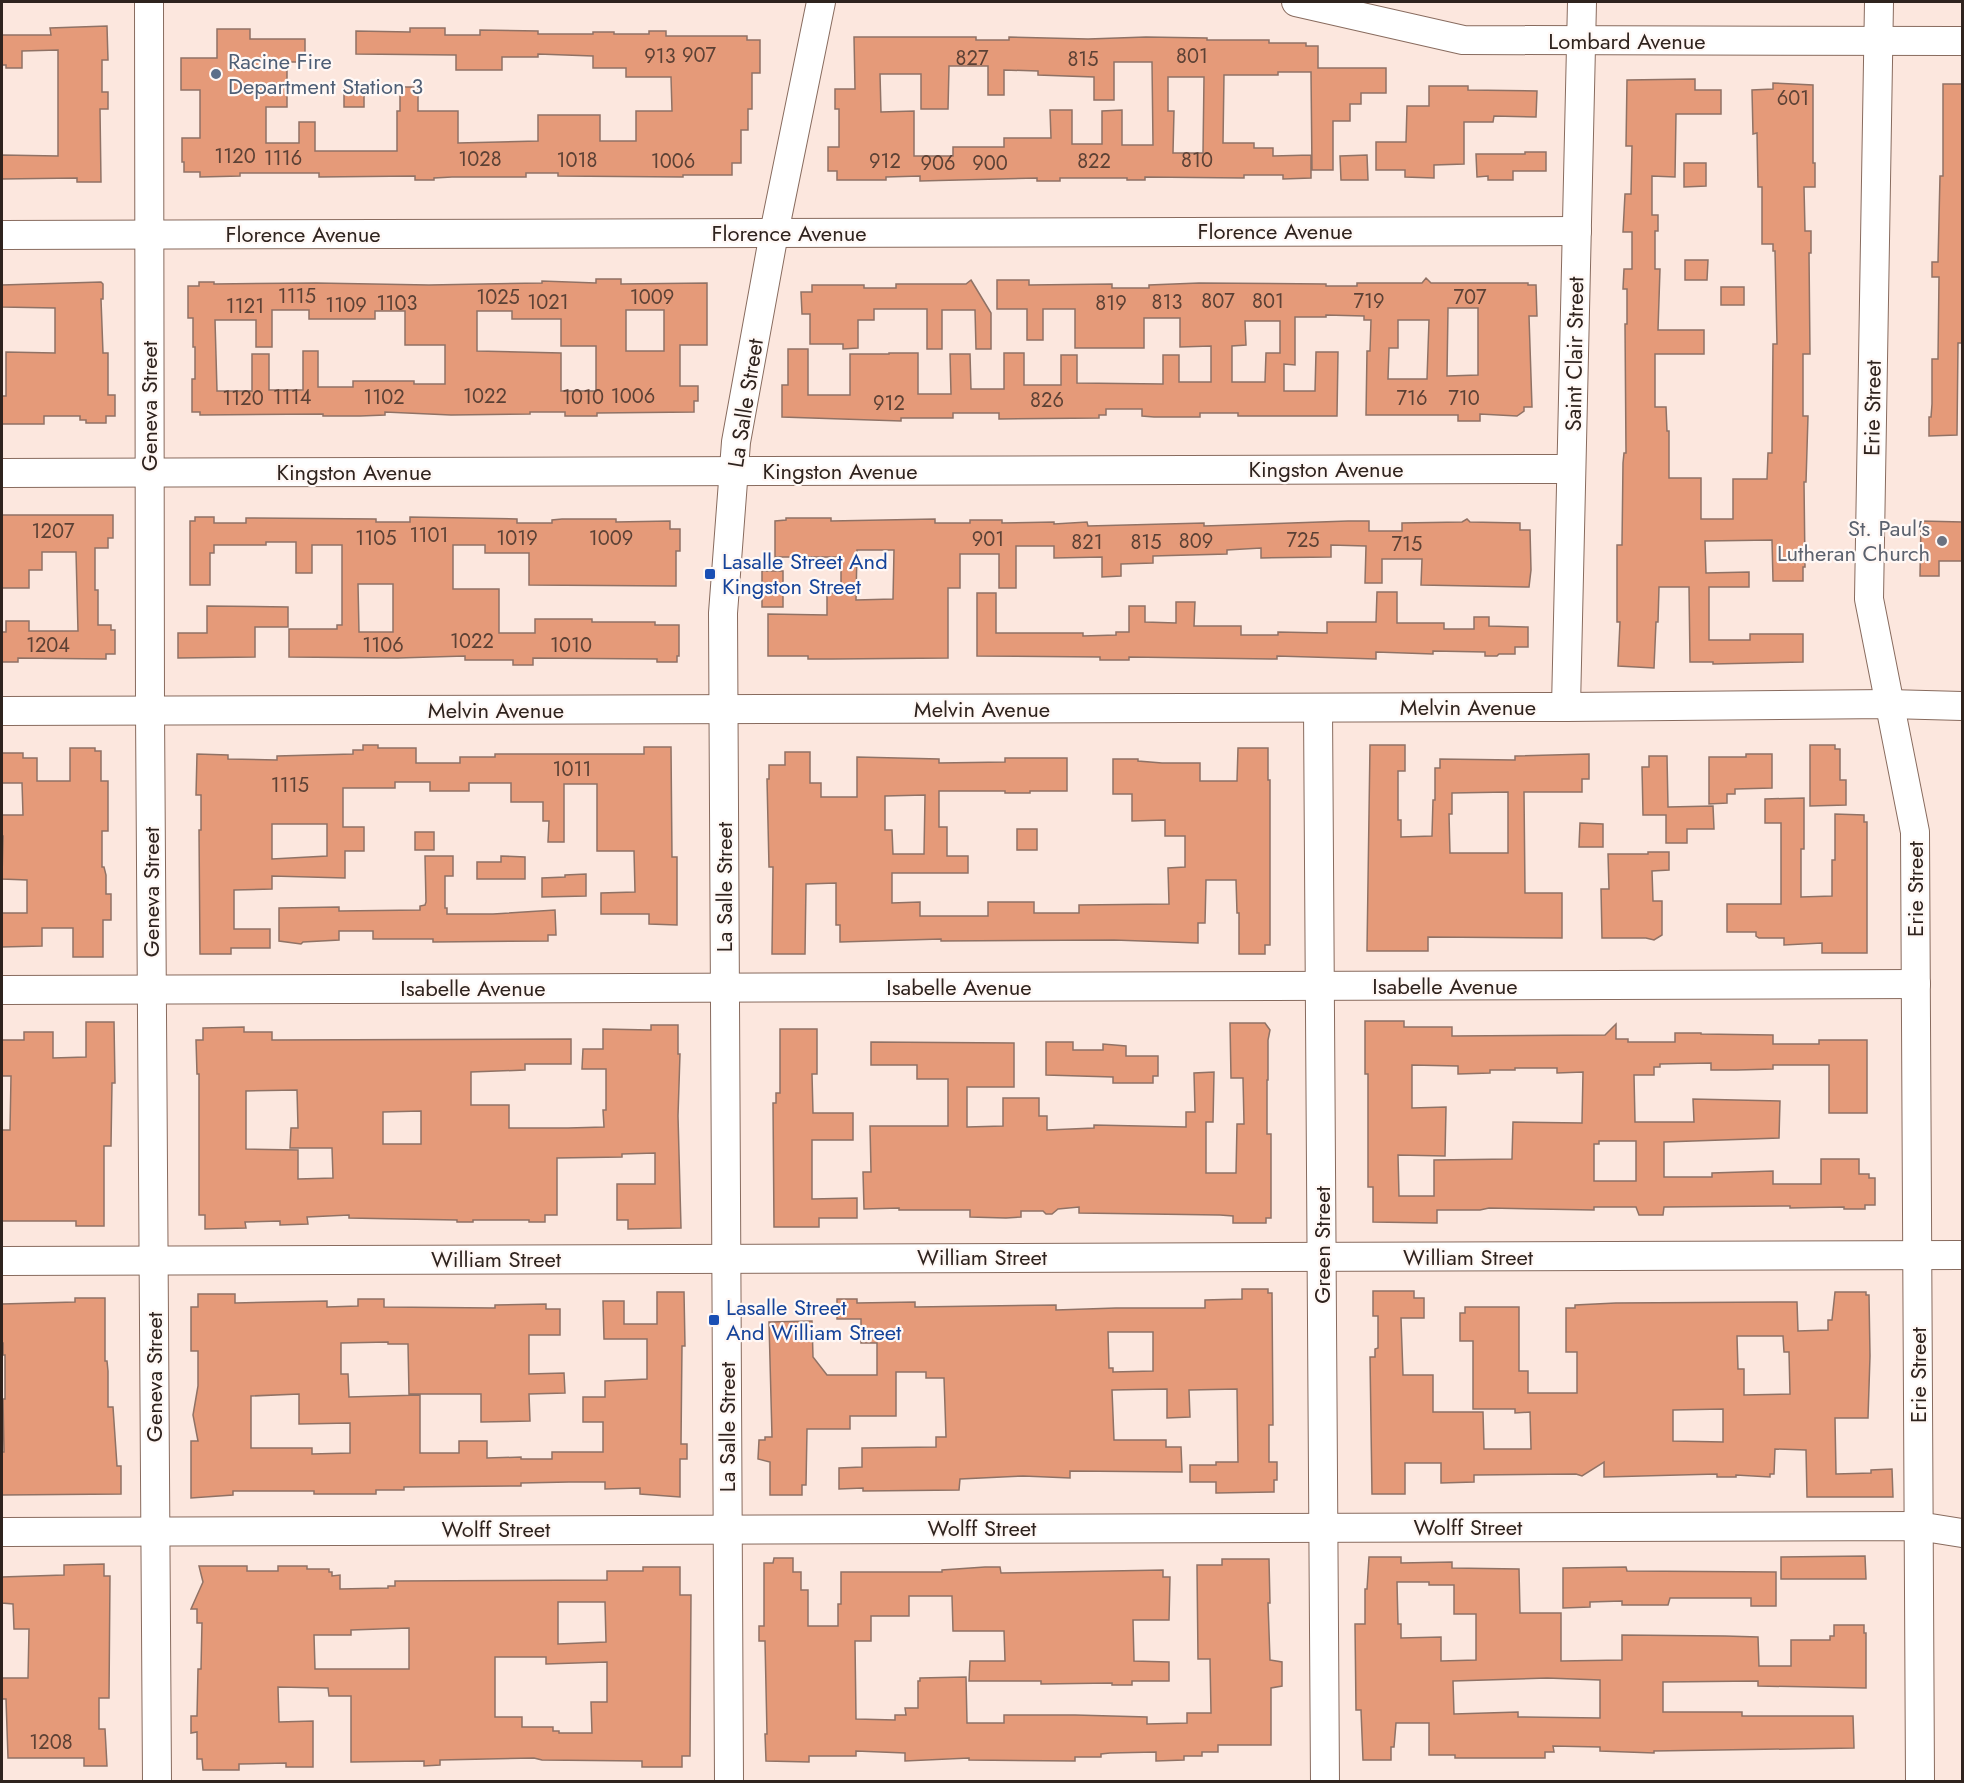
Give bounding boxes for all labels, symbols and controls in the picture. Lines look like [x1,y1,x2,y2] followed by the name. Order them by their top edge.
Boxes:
[1548,25,1706,57] street label: Lombard Avenue
[682,41,717,70] house number: 907
[644,42,676,71] house number: 913
[1176,42,1208,71] house number: 801
[956,44,989,73] house number: 827
[228,45,423,102] place label: Racine Fire Department Station 3
[1067,45,1099,74] house number: 815
[209,67,223,81] marker: Racine Fire Department Station 3
[1777,84,1809,113] house number: 601
[214,142,256,171] house number: 1120
[264,144,302,173] house number: 1116
[458,145,502,174] house number: 1028
[557,146,597,175] house number: 1018
[1181,146,1213,175] house number: 810
[651,147,695,176] house number: 1006
[869,147,901,176] house number: 912
[1077,147,1111,176] house number: 822
[920,149,956,178] house number: 906
[972,149,1008,178] house number: 900
[1197,215,1353,247] street label: Florence Avenue
[711,217,867,249] street label: Florence Avenue
[225,218,381,250] street label: Florence Avenue
[1557,276,1591,432] street label: Saint Clair Street
[278,282,316,311] house number: 1115
[476,283,520,312] house number: 1025
[630,283,674,312] house number: 1009
[1454,283,1487,312] house number: 707
[1201,287,1235,316] house number: 807
[1252,287,1284,316] house number: 801
[1353,287,1385,316] house number: 719
[527,288,569,317] house number: 1021
[1152,288,1182,317] house number: 813
[377,289,418,318] house number: 1103
[1095,289,1127,318] house number: 819
[325,291,367,320] house number: 1109
[226,292,264,321] house number: 1121
[719,335,771,470] street label: La Salle Street
[133,340,165,471] street label: Geneva Street
[1855,359,1889,456] street label: Erie Street
[463,382,507,411] house number: 1022
[611,382,655,411] house number: 1006
[273,383,312,412] house number: 1114
[363,383,405,412] house number: 1102
[562,383,604,412] house number: 1010
[222,384,264,413] house number: 1120
[1396,384,1428,413] house number: 716
[1448,384,1480,413] house number: 710
[1030,386,1064,415] house number: 826
[873,389,905,418] house number: 912
[1248,453,1404,485] street label: Kingston Avenue
[762,455,918,487] street label: Kingston Avenue
[276,456,432,488] street label: Kingston Avenue
[1777,512,1930,569] place label: St. Paul's Lutheran Church
[32,517,75,546] house number: 1207
[410,521,449,550] house number: 1101
[355,524,397,553] house number: 1105
[496,524,538,553] house number: 1019
[589,524,633,553] house number: 1009
[972,525,1004,554] house number: 901
[1286,526,1320,555] house number: 725
[1179,527,1213,556] house number: 809
[1071,528,1103,557] house number: 821
[1130,528,1162,557] house number: 815
[1392,530,1422,559] house number: 715
[1935,534,1949,548] marker: St. Paul's Lutheran Church
[722,545,888,602] place label: Lasalle Street And Kingston Street
[703,567,717,581] marker: Lasalle Street And Kingston Street
[450,627,494,656] house number: 1022
[26,631,70,660] house number: 1204
[362,631,404,660] house number: 1106
[550,631,592,660] house number: 1010
[1400,691,1536,723] street label: Melvin Avenue
[914,693,1050,725] street label: Melvin Avenue
[428,694,564,726] street label: Melvin Avenue
[553,755,592,784] house number: 1011
[271,771,309,800] house number: 1115
[708,821,740,952] street label: La Salle Street
[135,826,167,957] street label: Geneva Street
[1899,840,1931,937] street label: Erie Street
[1372,970,1518,1002] street label: Isabelle Avenue
[886,971,1032,1003] street label: Isabelle Avenue
[400,972,546,1004] street label: Isabelle Avenue
[1306,1186,1338,1304] street label: Green Street
[917,1241,1048,1273] street label: William Street
[1403,1241,1534,1273] street label: William Street
[431,1243,562,1275] street label: William Street
[726,1291,902,1348] place label: Lasalle Street And William Street
[138,1311,170,1442] street label: Geneva Street
[707,1313,721,1327] marker: Lasalle Street And William Street
[1902,1326,1934,1423] street label: Erie Street
[711,1361,743,1492] street label: La Salle Street
[1414,1511,1523,1543] street label: Wolff Street
[928,1512,1037,1544] street label: Wolff Street
[442,1513,551,1545] street label: Wolff Street
[29,1728,73,1757] house number: 1208

